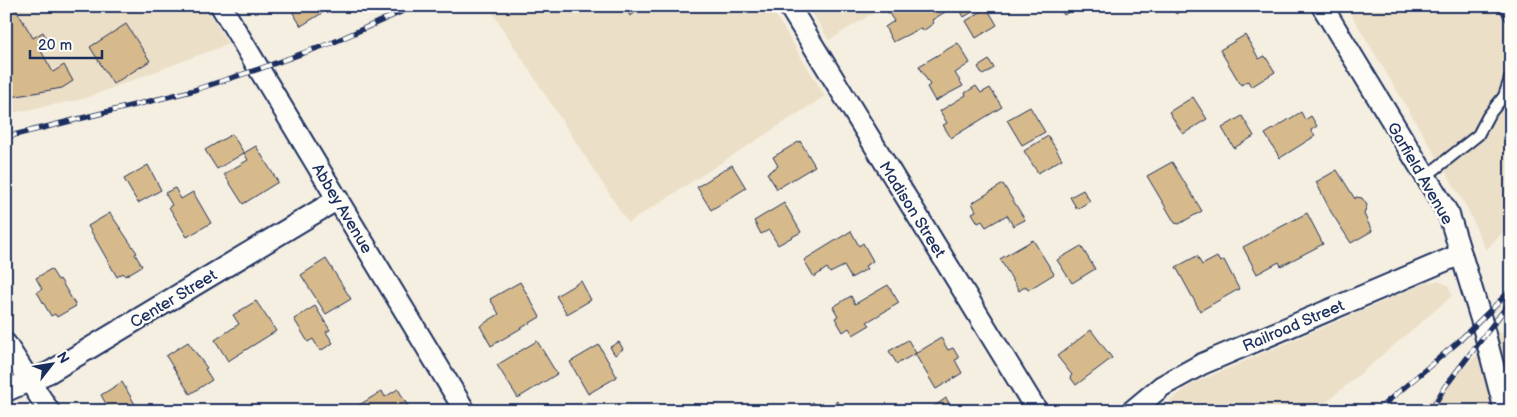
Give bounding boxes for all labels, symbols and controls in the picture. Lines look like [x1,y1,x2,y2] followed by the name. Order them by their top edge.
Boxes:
[30,28,102,60] scale bar
[38,36,72,55] text: 20 m
[1383,119,1457,229] street label: Garfield Avenue
[875,158,949,261] street label: Madison Street
[307,160,376,258] street label: Abbey Avenue
[127,266,221,333] street label: Center Street
[1240,296,1347,356] street label: Railroad Street
[28,340,78,390] north arrow
[53,349,73,366] text: N

